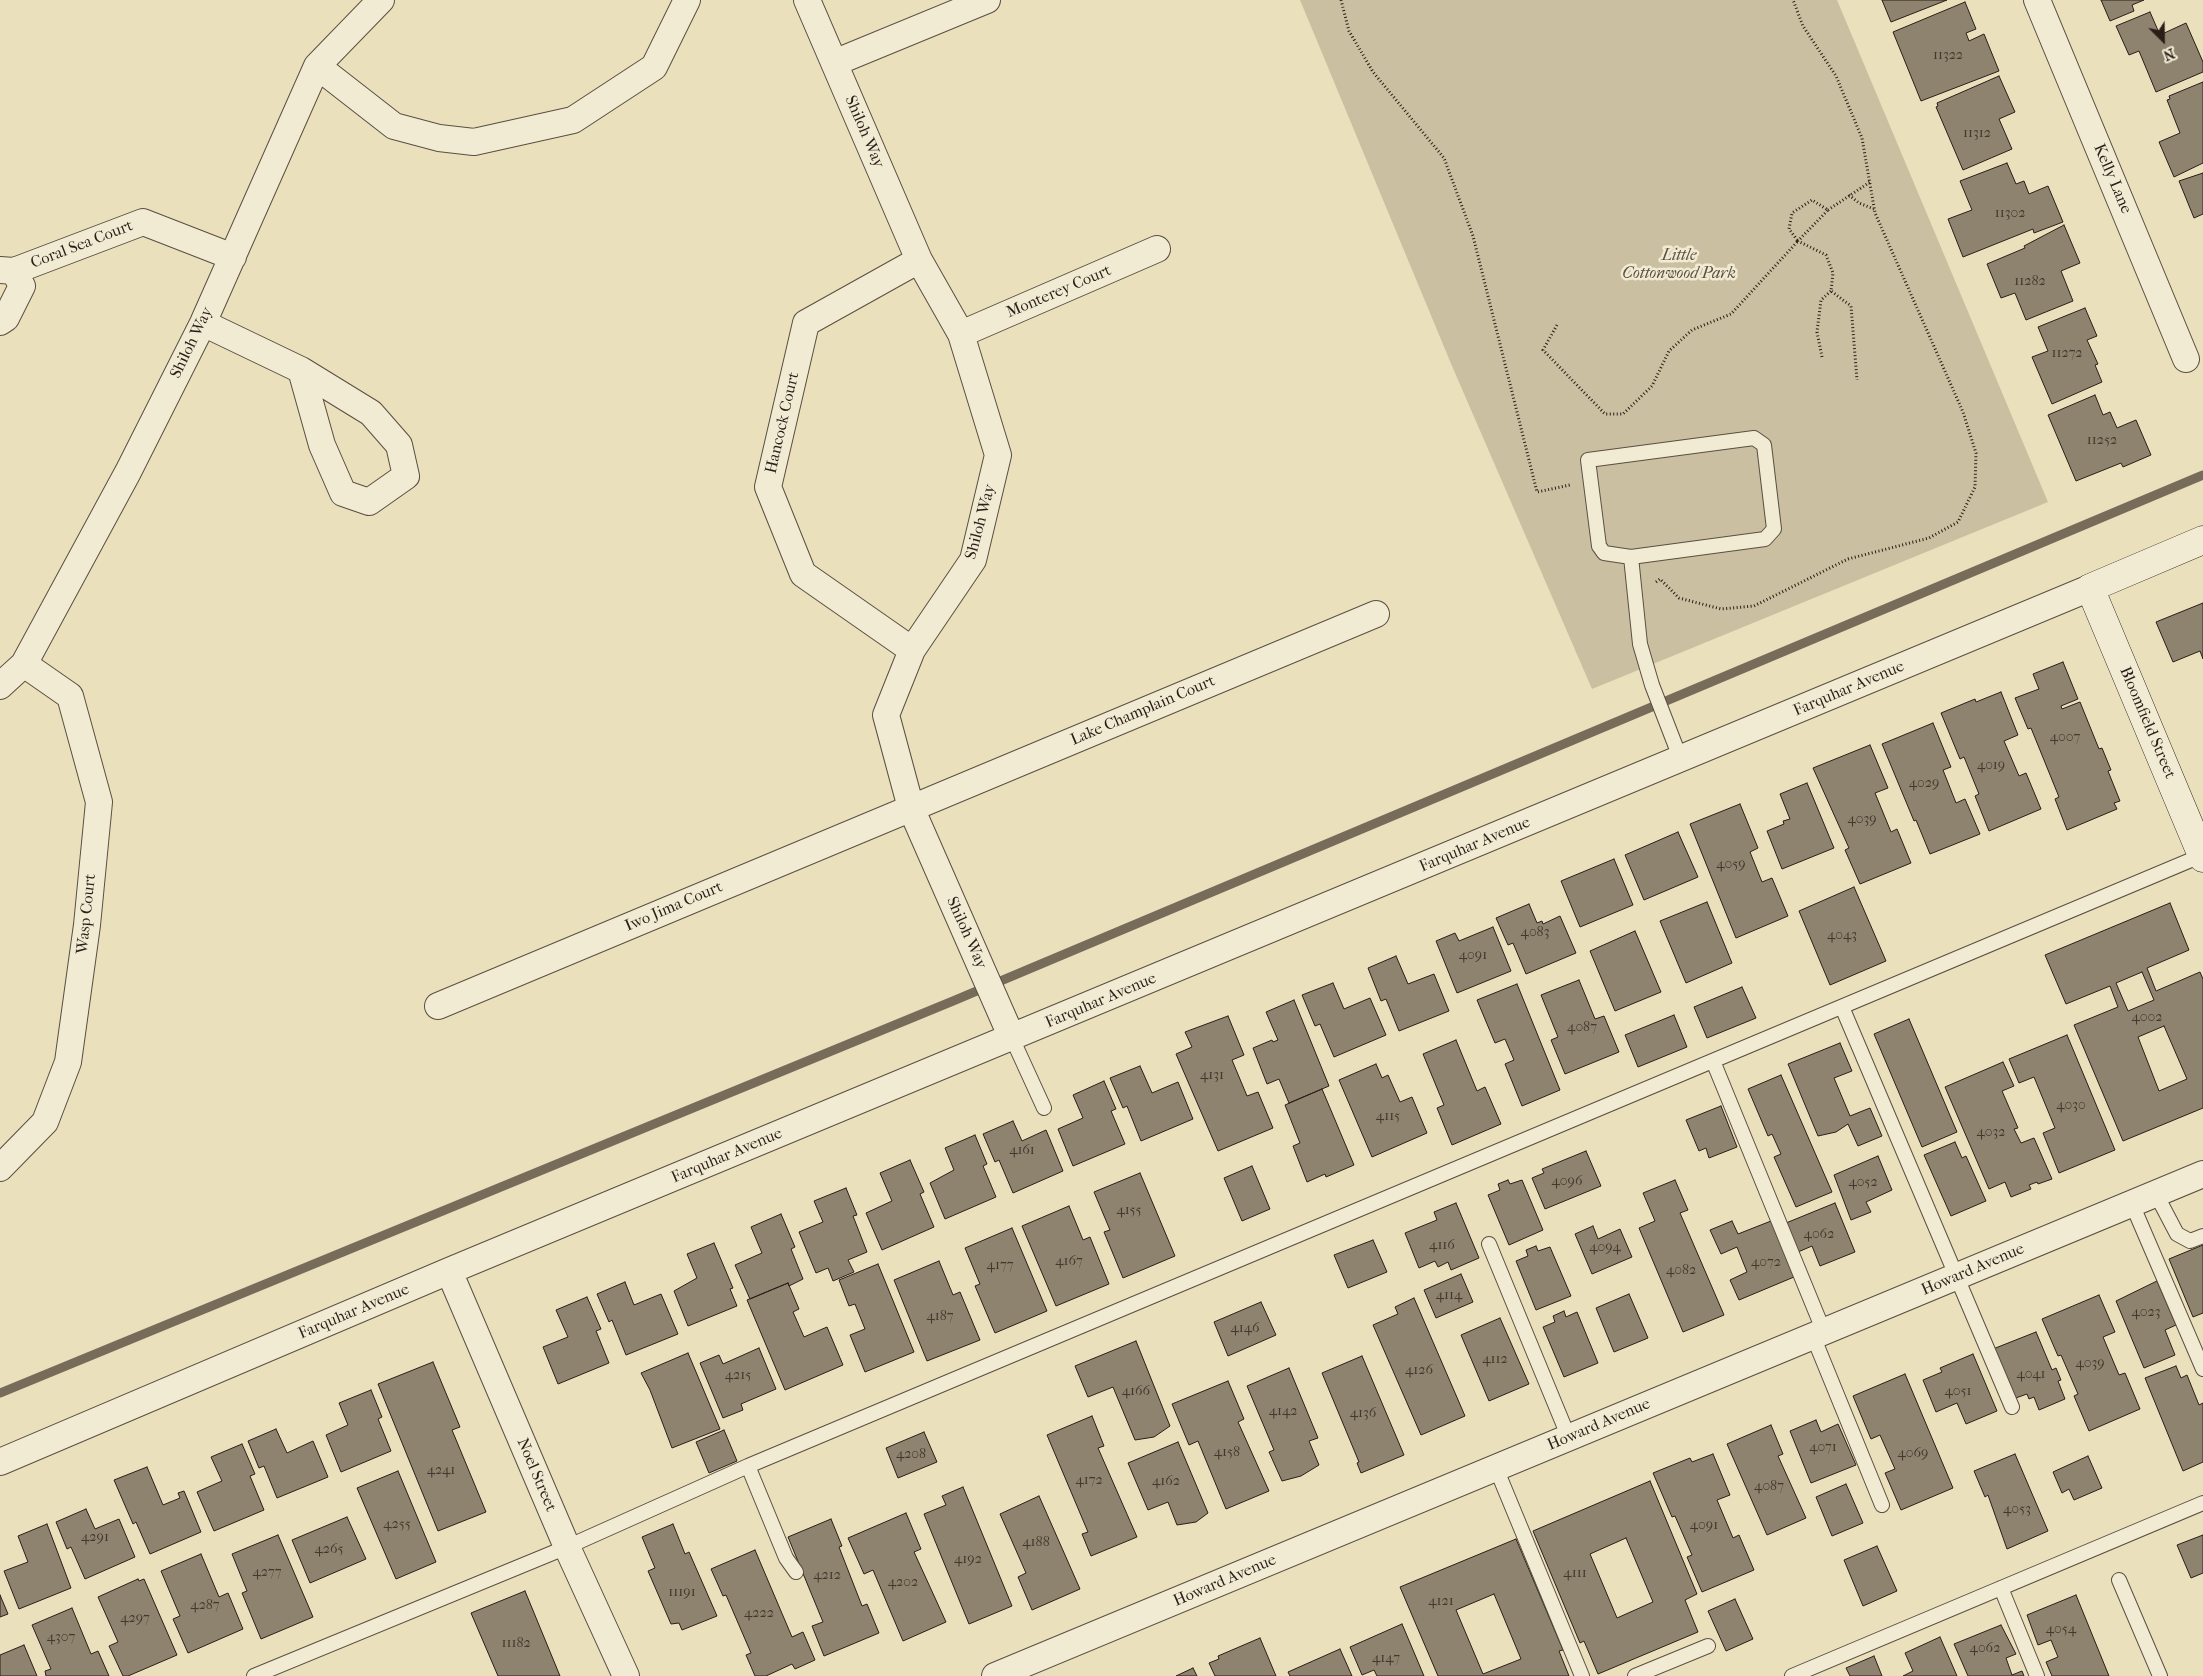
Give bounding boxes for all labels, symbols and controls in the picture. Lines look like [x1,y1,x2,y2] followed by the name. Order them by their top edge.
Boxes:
[2138,15,2188,65] north arrow
[2161,44,2177,64] text: N
[1933,48,1963,64] house number: 11322
[840,93,888,171] street label: Shiloh Way
[1963,126,1991,142] house number: 11312
[2089,141,2135,217] street label: Kelly Lane
[1995,206,2025,222] house number: 11302
[28,217,136,273] street label: Coral Sea Court
[1622,246,1736,284] park label: Little Cottonwood Park
[1004,261,1114,323] street label: Monterey Court
[2014,274,2046,290] house number: 11282
[167,304,217,382] street label: Shiloh Way
[2051,346,2083,362] house number: 11272
[762,370,804,476] street label: Hancock Court
[2087,433,2117,449] house number: 11252
[962,482,1000,562] street label: Shiloh Way
[1791,657,1907,721] street label: Farquhar Avenue
[2115,664,2179,782] street label: Bloomfield Street
[1068,672,1218,750] street label: Lake Champlain Court
[2050,730,2080,746] house number: 4007
[1977,758,2005,774] house number: 4019
[1909,776,1939,792] house number: 4029
[1847,812,1877,828] house number: 4039
[1417,813,1533,877] street label: Farquhar Avenue
[1716,857,1746,873] house number: 4059
[73,873,101,955] street label: Wasp Court
[622,878,726,936] street label: Iwo Jima Court
[942,894,990,972] street label: Shiloh Way
[1521,925,1549,941] house number: 4083
[1827,928,1857,944] house number: 4043
[1459,948,1487,964] house number: 4091
[1043,969,1159,1033] street label: Farquhar Avenue
[2132,1010,2162,1026] house number: 4002
[1567,1020,1597,1036] house number: 4087
[1200,1068,1224,1084] house number: 4131
[2056,1098,2086,1114] house number: 4030
[1376,1109,1400,1125] house number: 4115
[669,1124,785,1188] street label: Farquhar Avenue
[1977,1125,2005,1141] house number: 4032
[1009,1143,1035,1159] house number: 4161
[1552,1174,1582,1190] house number: 4096
[1848,1175,1878,1191] house number: 4052
[1116,1203,1142,1219] house number: 4155
[1804,1227,1834,1243] house number: 4062
[1429,1238,1455,1254] house number: 4116
[1589,1240,1621,1256] house number: 4094
[1919,1240,2027,1300] street label: Howard Avenue
[1055,1254,1083,1270] house number: 4167
[1751,1255,1781,1271] house number: 4072
[987,1258,1013,1274] house number: 4177
[1666,1263,1696,1279] house number: 4082
[296,1280,412,1344] street label: Farquhar Avenue
[1436,1288,1462,1304] house number: 4114
[2132,1305,2160,1321] house number: 4023
[926,1309,954,1325] house number: 4187
[1230,1321,1260,1337] house number: 4146
[1482,1352,1508,1368] house number: 4112
[2075,1356,2105,1372] house number: 4039
[1405,1363,1433,1379] house number: 4126
[2016,1367,2046,1383] house number: 4041
[725,1368,751,1384] house number: 4215
[1122,1384,1150,1400] house number: 4166
[1944,1384,1972,1400] house number: 4051
[1545,1395,1653,1455] street label: Howard Avenue
[1269,1404,1297,1420] house number: 4142
[1350,1406,1376,1422] house number: 4136
[512,1435,560,1515] street label: Noel Street
[1809,1440,1837,1456] house number: 4071
[1214,1445,1240,1461] house number: 4158
[1898,1446,1928,1462] house number: 4069
[896,1447,926,1463] house number: 4208
[427,1463,455,1479] house number: 4241
[1075,1473,1103,1489] house number: 4172
[1152,1474,1180,1490] house number: 4162
[1754,1479,1784,1495] house number: 4087
[2003,1502,2031,1518] house number: 4053
[383,1517,411,1533] house number: 4255
[1690,1518,1718,1534] house number: 4091
[81,1530,109,1546] house number: 4291
[1022,1535,1050,1551] house number: 4188
[314,1542,344,1558] house number: 4265
[1171,1551,1279,1611] street label: Howard Avenue
[954,1552,982,1568] house number: 4192
[253,1565,281,1581] house number: 4277
[1563,1566,1587,1582] house number: 4111
[813,1568,841,1584] house number: 4212
[888,1575,918,1591] house number: 4202
[668,1585,696,1601] house number: 11191
[1428,1594,1454,1610] house number: 4121
[190,1598,220,1614] house number: 4287
[744,1606,774,1622] house number: 4222
[120,1611,150,1627] house number: 4297
[2046,1622,2076,1638] house number: 4054
[47,1630,75,1646] house number: 4307
[501,1636,531,1652] house number: 11182
[1970,1641,2000,1657] house number: 4062
[1372,1651,1400,1667] house number: 4147

